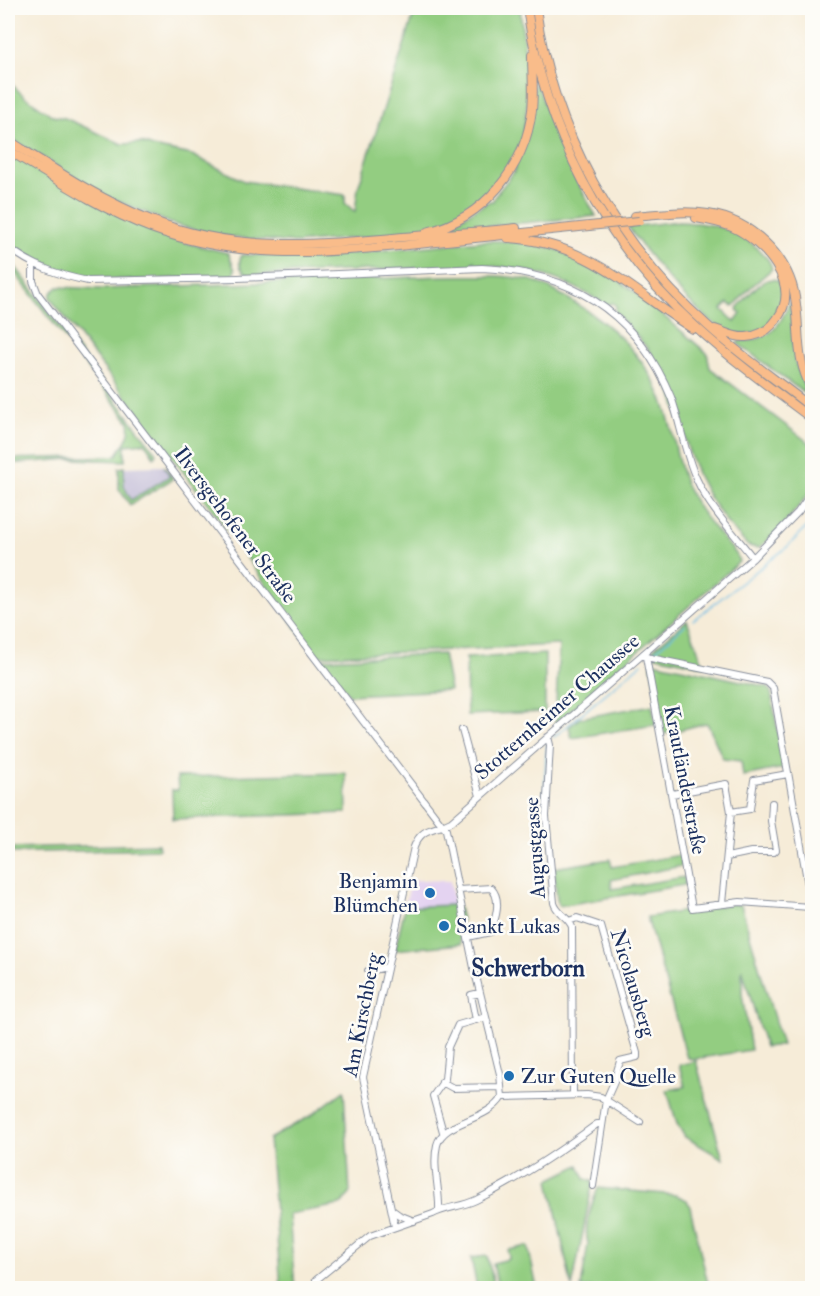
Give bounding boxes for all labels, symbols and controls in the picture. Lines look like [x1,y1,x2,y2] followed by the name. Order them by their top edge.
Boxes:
[167,441,303,609] street label: Ilversgehofener Straße
[469,628,645,786] street label: Stotternheimer Chaussee
[657,703,713,857] street label: Krautländerstraße
[518,796,552,901] street label: Augustgasse
[333,868,418,919] place label: Benjamin Blümchen
[423,886,437,900] marker: Benjamin Blümchen
[456,913,560,940] place label: Sankt Lukas
[437,919,451,933] marker: Sankt Lukas
[604,926,662,1041] street label: Nicolausberg
[337,950,387,1080] street label: Am Kirschberg
[471,953,585,984] district label: Schwerborn
[521,1063,676,1090] place label: Zur Guten Quelle
[502,1069,516,1083] marker: Zur Guten Quelle

